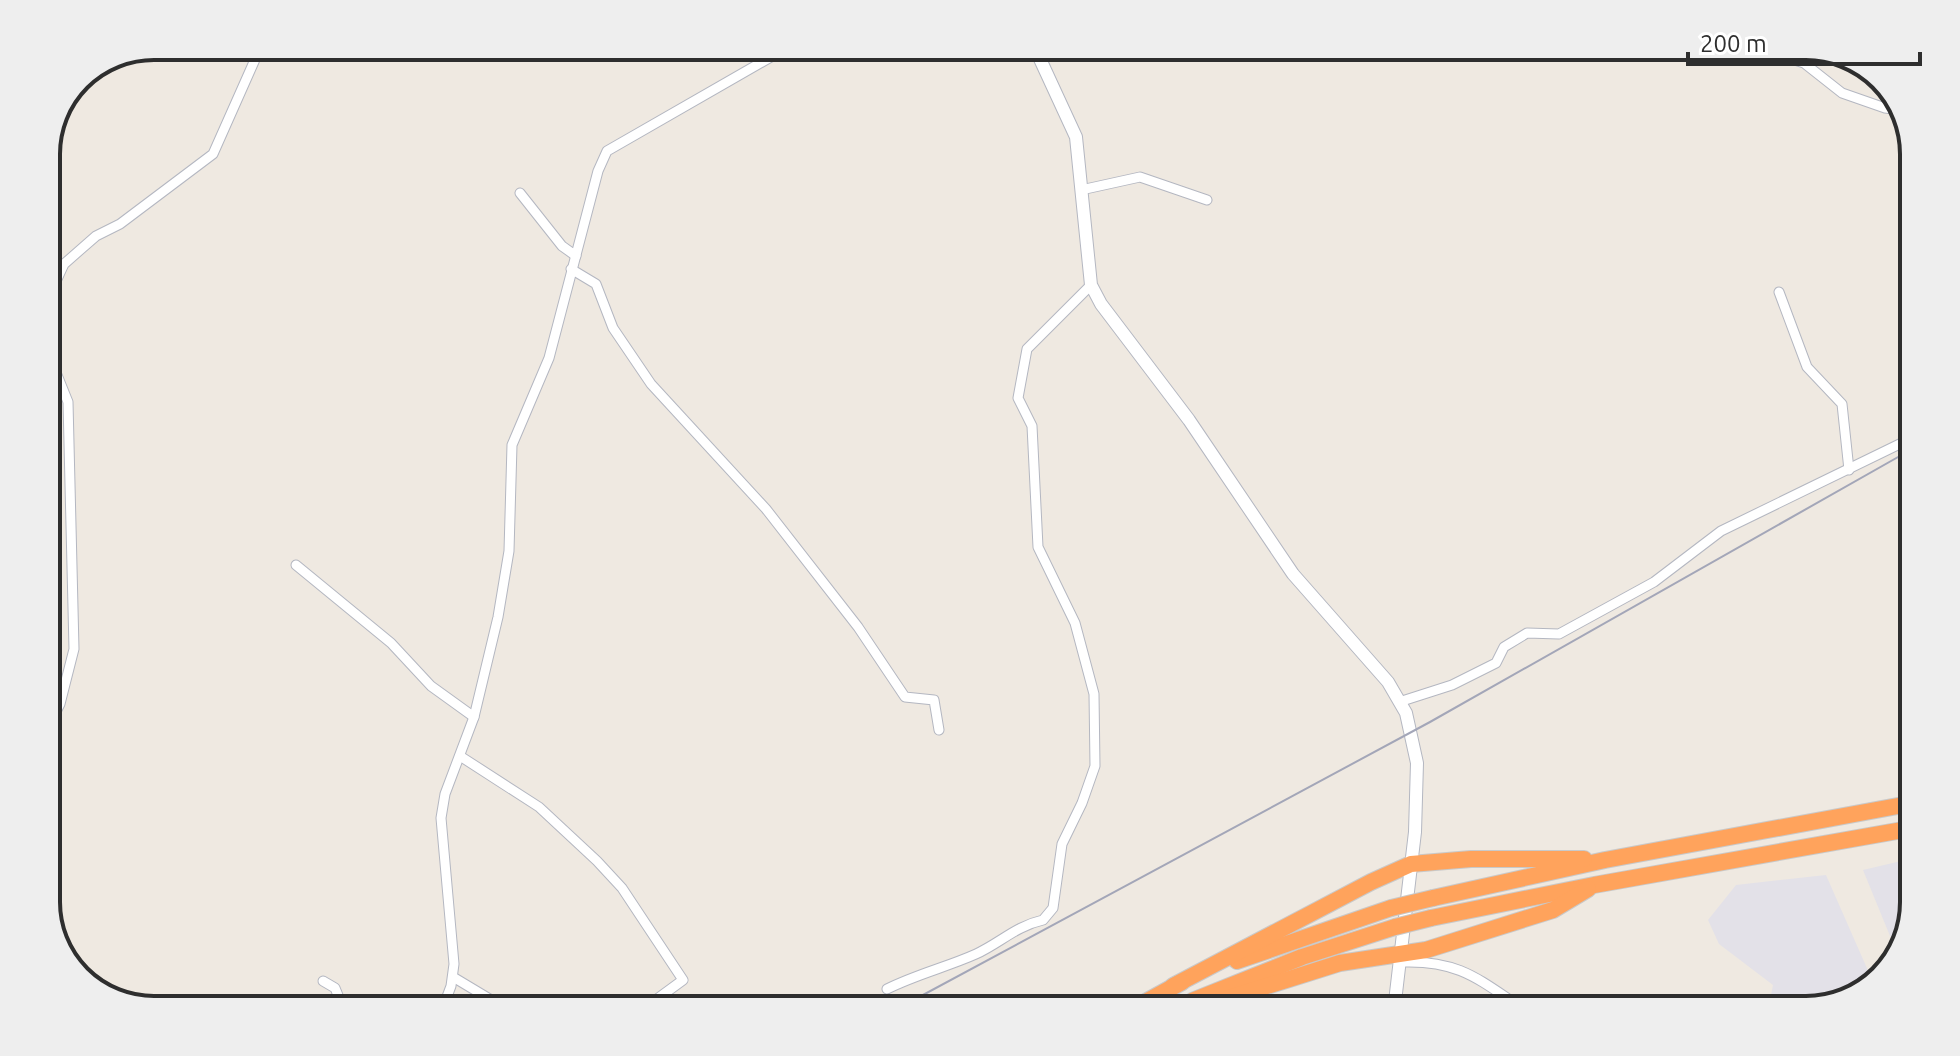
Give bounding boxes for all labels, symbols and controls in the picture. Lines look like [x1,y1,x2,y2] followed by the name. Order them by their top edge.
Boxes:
[1688,16,1920,66] scale bar
[1700,30,1767,57] text: 200 m

